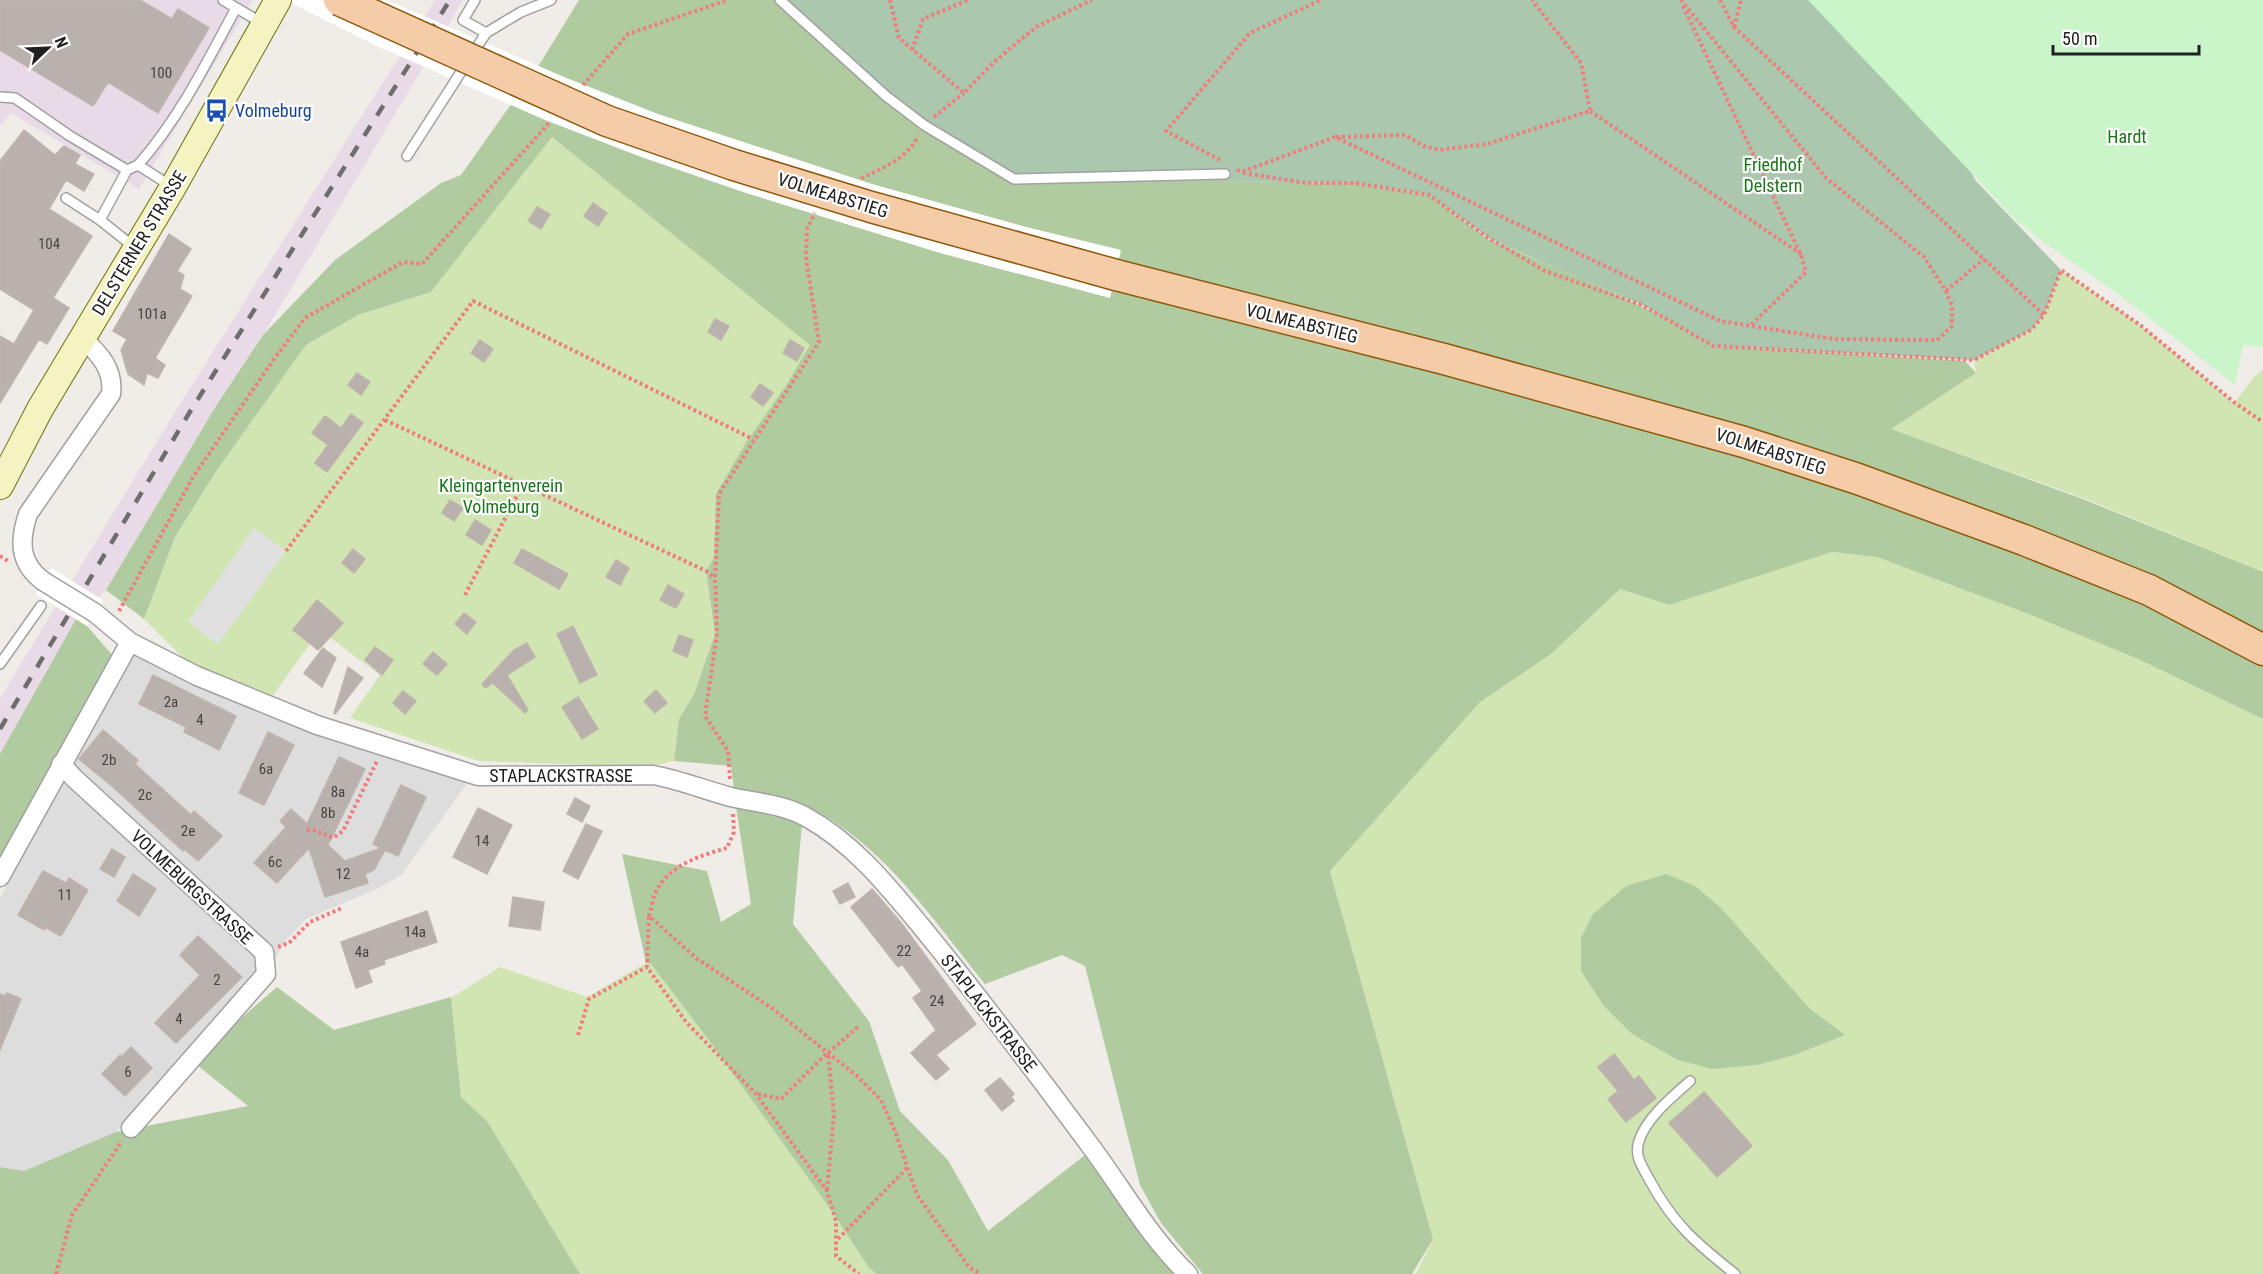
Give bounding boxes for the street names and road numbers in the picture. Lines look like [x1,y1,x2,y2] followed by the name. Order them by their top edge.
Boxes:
[88,167,191,319] street label: DELSTERNER STRASSE
[775,168,891,222] street label: VOLMEABSTIEG
[1244,299,1360,347] street label: VOLMEABSTIEG
[1713,423,1829,479] street label: VOLMEABSTIEG
[489,765,633,786] street label: STAPLACKSTRASSE
[127,825,257,949] street label: VOLMEBURGSTRASSE
[937,950,1042,1076] street label: STAPLACKSTRASSE

